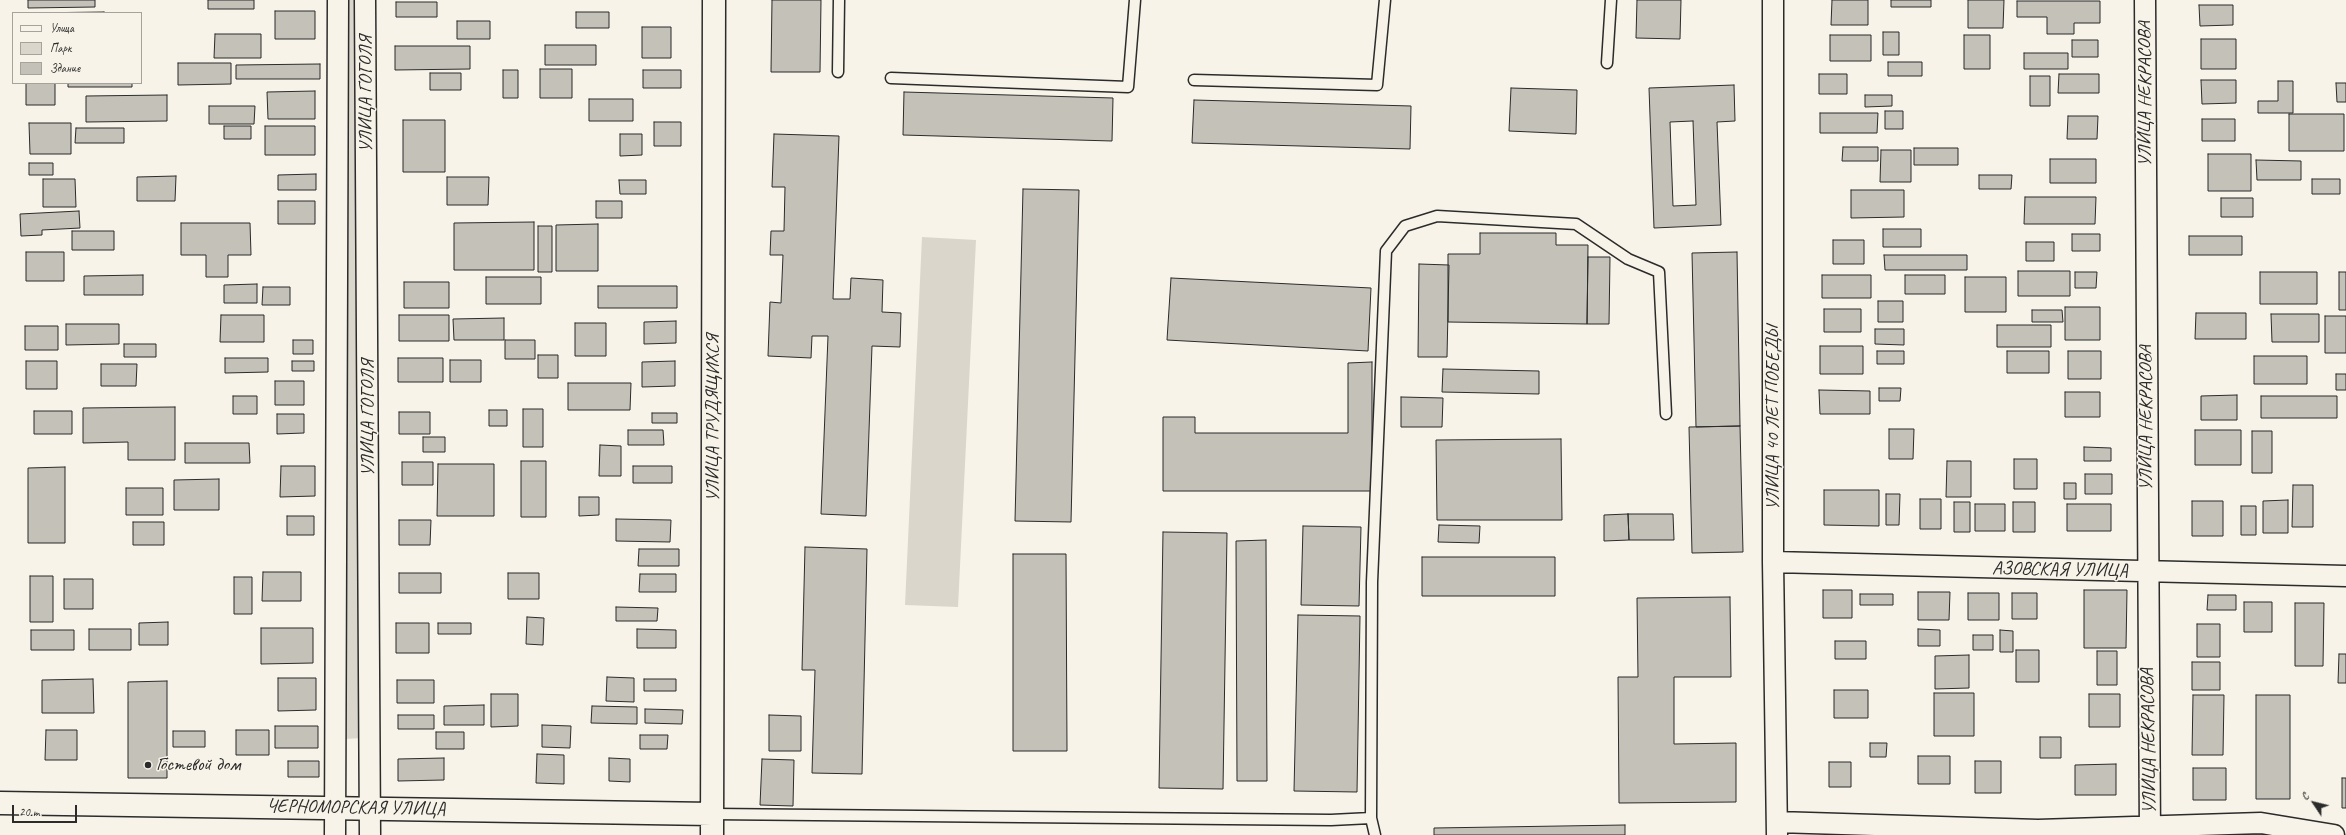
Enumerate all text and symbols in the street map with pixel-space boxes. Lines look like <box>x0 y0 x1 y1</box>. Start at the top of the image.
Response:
legend <box>12 12 142 84</box>
text: Улица <box>50 20 74 36</box>
street label: УЛИЦА НЕКРАСОВА <box>2134 21 2156 167</box>
street label: УЛИЦА ГОГОЛЯ <box>355 36 377 152</box>
text: Парк <box>50 40 71 56</box>
text: Здание <box>50 60 80 76</box>
street label: УЛИЦА 40 ЛЕТ ПОБЕДЫ <box>1762 326 1784 510</box>
street label: УЛИЦА ТРУДЯЩИХСЯ <box>702 334 724 502</box>
street label: УЛИЦА НЕКРАСОВА <box>2135 345 2157 491</box>
street label: УЛИЦА ГОГОЛЯ <box>357 360 379 476</box>
street label: АЗОВСКАЯ УЛИЦА <box>1992 557 2128 583</box>
street label: УЛИЦА НЕКРАСОВА <box>2136 668 2162 814</box>
place label: Гостевой дом <box>156 754 240 776</box>
marker: Гостевой дом <box>143 760 153 770</box>
north arrow <box>2294 783 2334 823</box>
text: С <box>2297 790 2311 802</box>
street label: ЧЕРНОМОРСКАЯ УЛИЦА <box>266 795 446 821</box>
scale bar <box>14 797 79 823</box>
text: 20 m <box>19 804 39 820</box>

